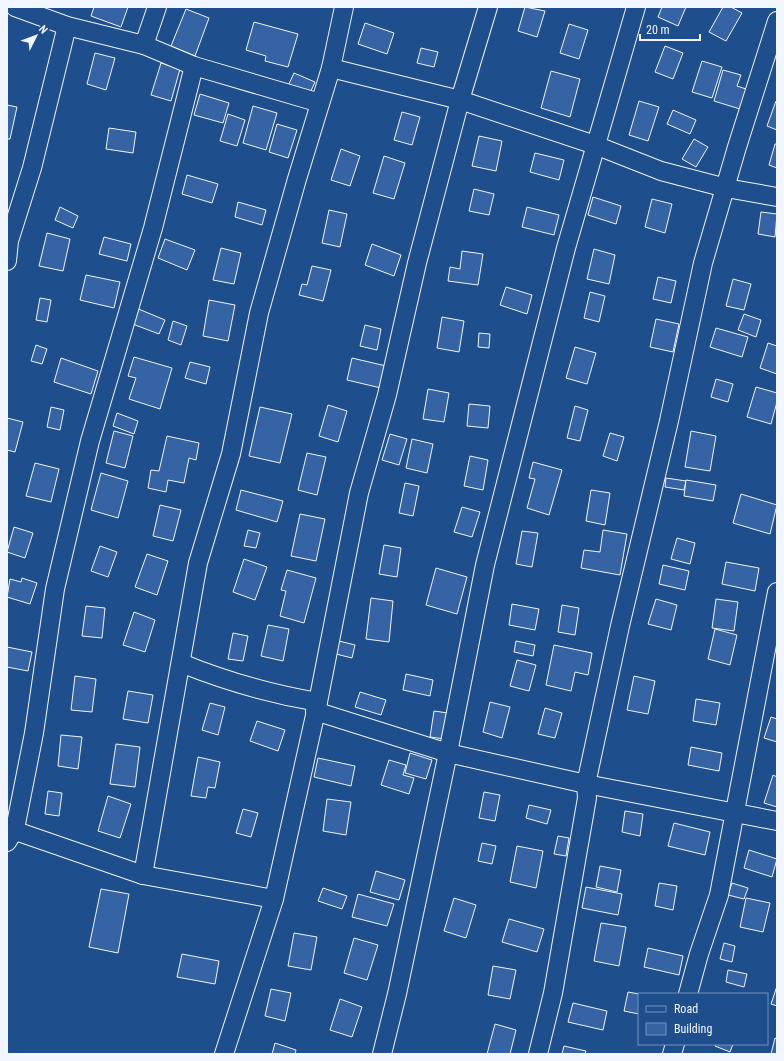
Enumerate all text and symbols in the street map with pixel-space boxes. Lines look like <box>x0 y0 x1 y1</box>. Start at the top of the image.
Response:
north arrow <box>16 16 56 56</box>
scale bar <box>640 16 700 42</box>
text: N <box>36 23 50 37</box>
text: 20 m <box>646 23 670 37</box>
legend <box>638 993 768 1045</box>
text: Road <box>674 1002 698 1016</box>
text: Building <box>674 1022 712 1036</box>

